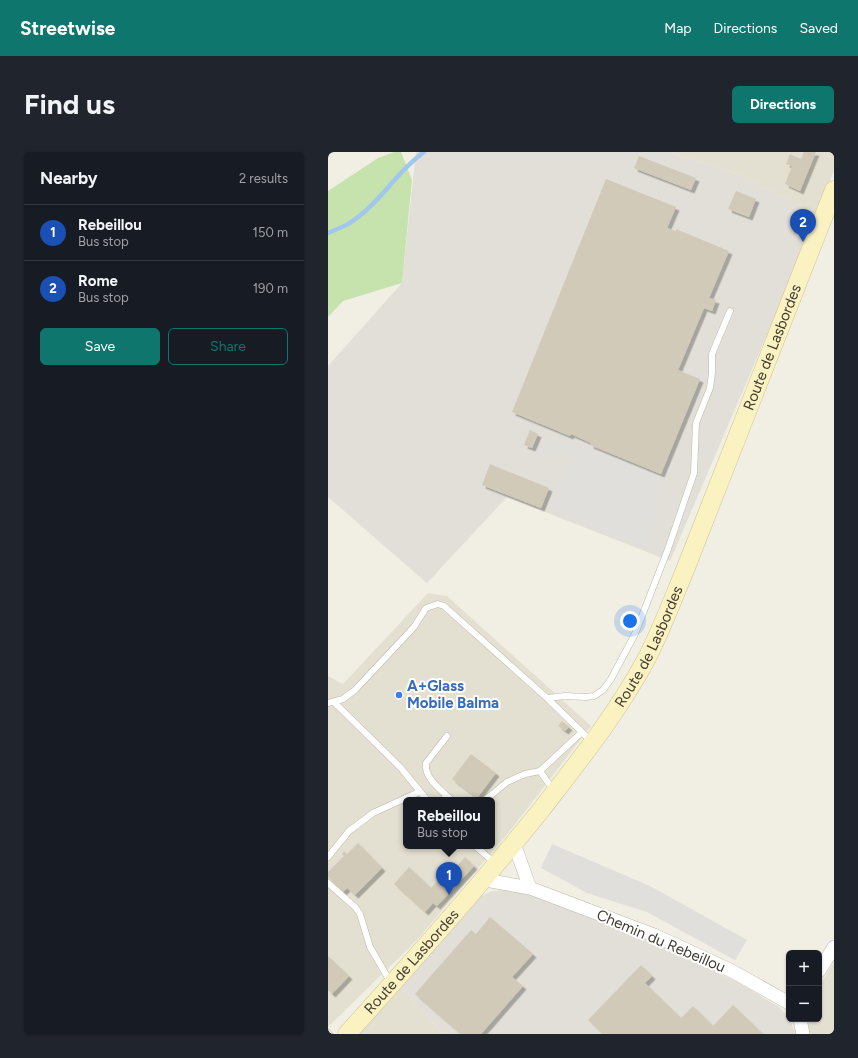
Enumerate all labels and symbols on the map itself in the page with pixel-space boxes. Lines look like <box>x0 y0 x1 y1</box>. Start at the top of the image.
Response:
pin: 2 <box>790 209 816 242</box>
street label: Route de Lasbordes <box>740 282 805 413</box>
street label: Route de Lasbordes <box>611 583 687 711</box>
your location <box>620 611 640 631</box>
place label: A+Glass Mobile Balma <box>407 677 499 712</box>
marker: A+Glass Mobile Balma <box>394 690 404 700</box>
pin: 1 <box>436 862 462 895</box>
street label: Route de Lasbordes <box>360 906 463 1018</box>
street label: Chemin du Rebeillou <box>594 906 728 976</box>

